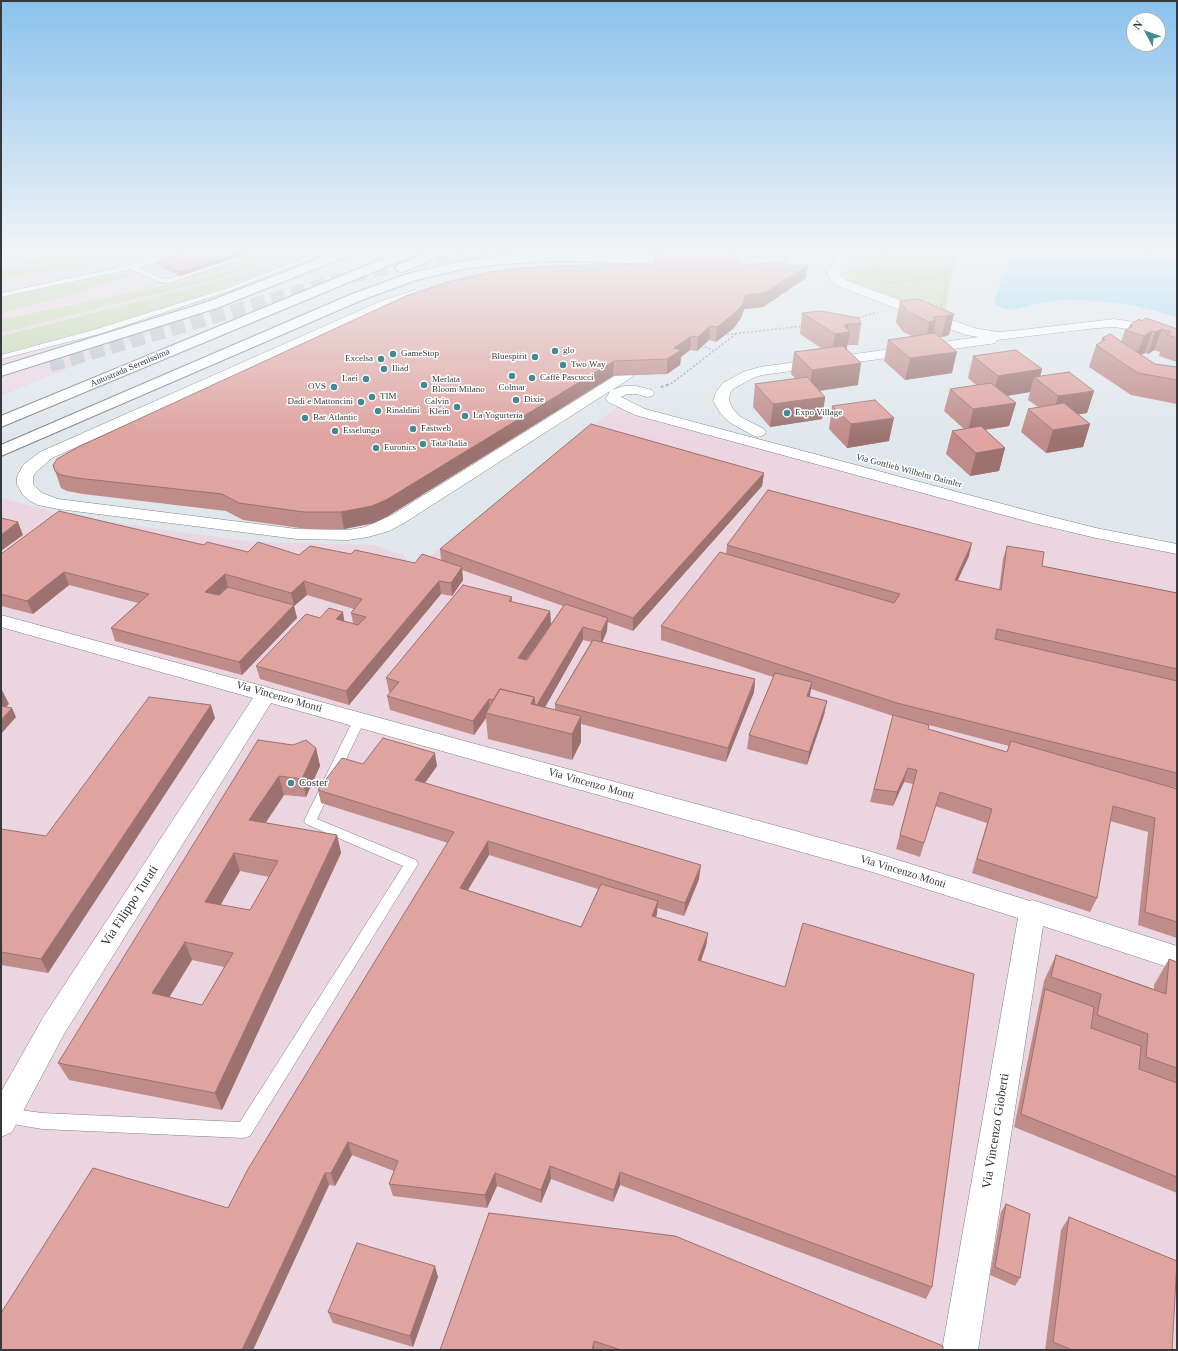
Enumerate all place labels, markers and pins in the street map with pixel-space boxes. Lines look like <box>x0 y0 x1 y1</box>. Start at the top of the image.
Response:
marker: glo <box>550 346 560 356</box>
place label: glo <box>563 346 575 356</box>
marker: GameStop <box>388 349 398 359</box>
place label: GameStop <box>401 349 439 359</box>
place label: Bluespirit <box>492 352 527 362</box>
marker: Bluespirit <box>530 352 540 362</box>
place label: Excelsa <box>345 354 373 364</box>
marker: Excelsa <box>376 354 386 364</box>
marker: Two Way <box>558 360 568 370</box>
place label: Two Way <box>571 360 605 370</box>
marker: Iliad <box>379 364 389 374</box>
place label: Iliad <box>392 364 408 374</box>
marker: Colmar <box>507 371 517 381</box>
marker: Caffè Pascucci <box>527 373 537 383</box>
place label: Caffè Pascucci <box>540 373 594 383</box>
place label: Laei <box>342 374 358 384</box>
marker: Laei <box>361 374 371 384</box>
place label: Merlata Bloom Milano <box>432 375 485 396</box>
marker: Merlata Bloom Milano <box>419 380 429 390</box>
place label: OVS <box>308 382 326 392</box>
marker: OVS <box>329 382 339 392</box>
place label: Colmar <box>499 383 525 393</box>
marker: TIM <box>367 392 377 402</box>
place label: TIM <box>380 392 396 402</box>
marker: Dixie <box>511 395 521 405</box>
place label: Dixie <box>524 395 544 405</box>
place label: Dadi e Mattoncini <box>288 397 353 407</box>
marker: Dadi e Mattoncini <box>356 397 366 407</box>
place label: Calvin Klein <box>425 397 449 418</box>
marker: Calvin Klein <box>452 402 462 412</box>
marker: Rinaldini <box>373 406 383 416</box>
place label: Rinaldini <box>386 406 419 416</box>
marker: Expo Village <box>782 408 792 418</box>
place label: Expo Village <box>795 408 842 418</box>
marker: La Yogurteria <box>460 411 470 421</box>
place label: La Yogurteria <box>473 411 523 421</box>
marker: Bar Atlantic <box>300 413 310 423</box>
place label: Bar Atlantic <box>313 413 357 423</box>
marker: Fastweb <box>408 424 418 434</box>
place label: Fastweb <box>421 424 451 434</box>
marker: Esselunga <box>330 426 340 436</box>
place label: Esselunga <box>343 426 379 436</box>
marker: Tata Italia <box>418 439 428 449</box>
place label: Tata Italia <box>431 439 467 449</box>
marker: Euronics <box>371 443 381 453</box>
place label: Euronics <box>384 443 416 453</box>
place label: Coster <box>299 776 328 790</box>
marker: Coster <box>286 778 296 788</box>

